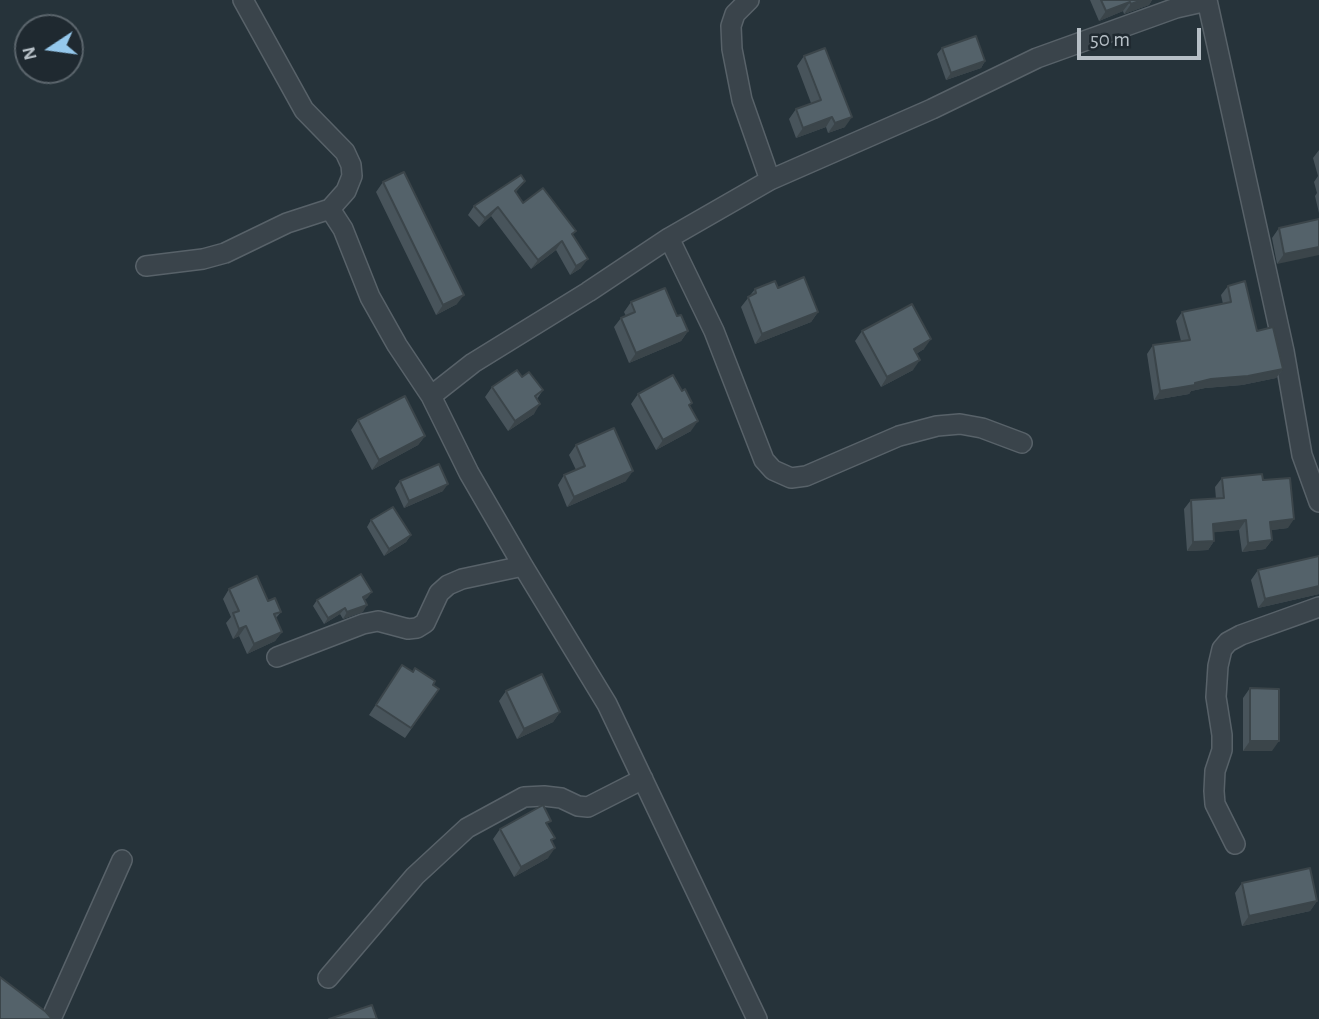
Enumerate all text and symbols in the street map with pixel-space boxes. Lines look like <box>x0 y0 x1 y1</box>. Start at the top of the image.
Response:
north arrow <box>14 14 84 84</box>
scale bar <box>1081 14 1205 58</box>
text: 50 m <box>1090 29 1130 50</box>
text: N <box>19 45 41 62</box>

